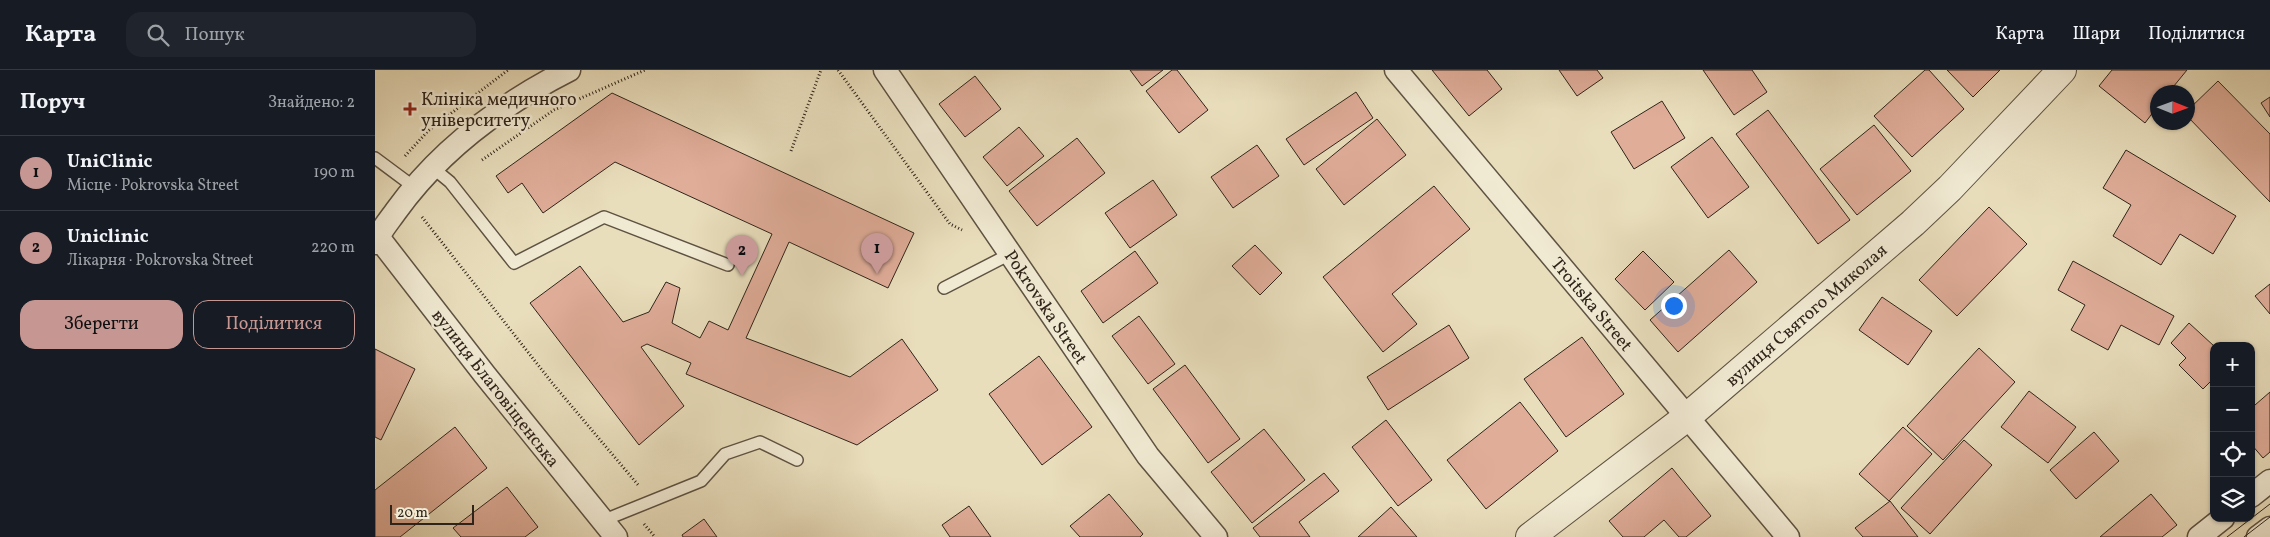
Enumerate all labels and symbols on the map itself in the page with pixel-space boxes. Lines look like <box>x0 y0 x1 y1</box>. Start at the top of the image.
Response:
north arrow <box>2150 85 2195 130</box>
place label: Клініка медичного університету <box>421 88 576 134</box>
marker: Клініка медичного університету <box>403 102 417 116</box>
pin: 1 <box>861 233 893 274</box>
pin: 2 <box>726 235 758 276</box>
street label: вулиця Святого Миколая <box>1721 239 1893 393</box>
street label: Pokrovska Street <box>997 246 1092 370</box>
street label: Troitska Street <box>1544 253 1638 357</box>
your location <box>1661 293 1687 319</box>
street label: вулиця Благовіщенська <box>425 305 565 473</box>
scale bar <box>390 502 474 525</box>

